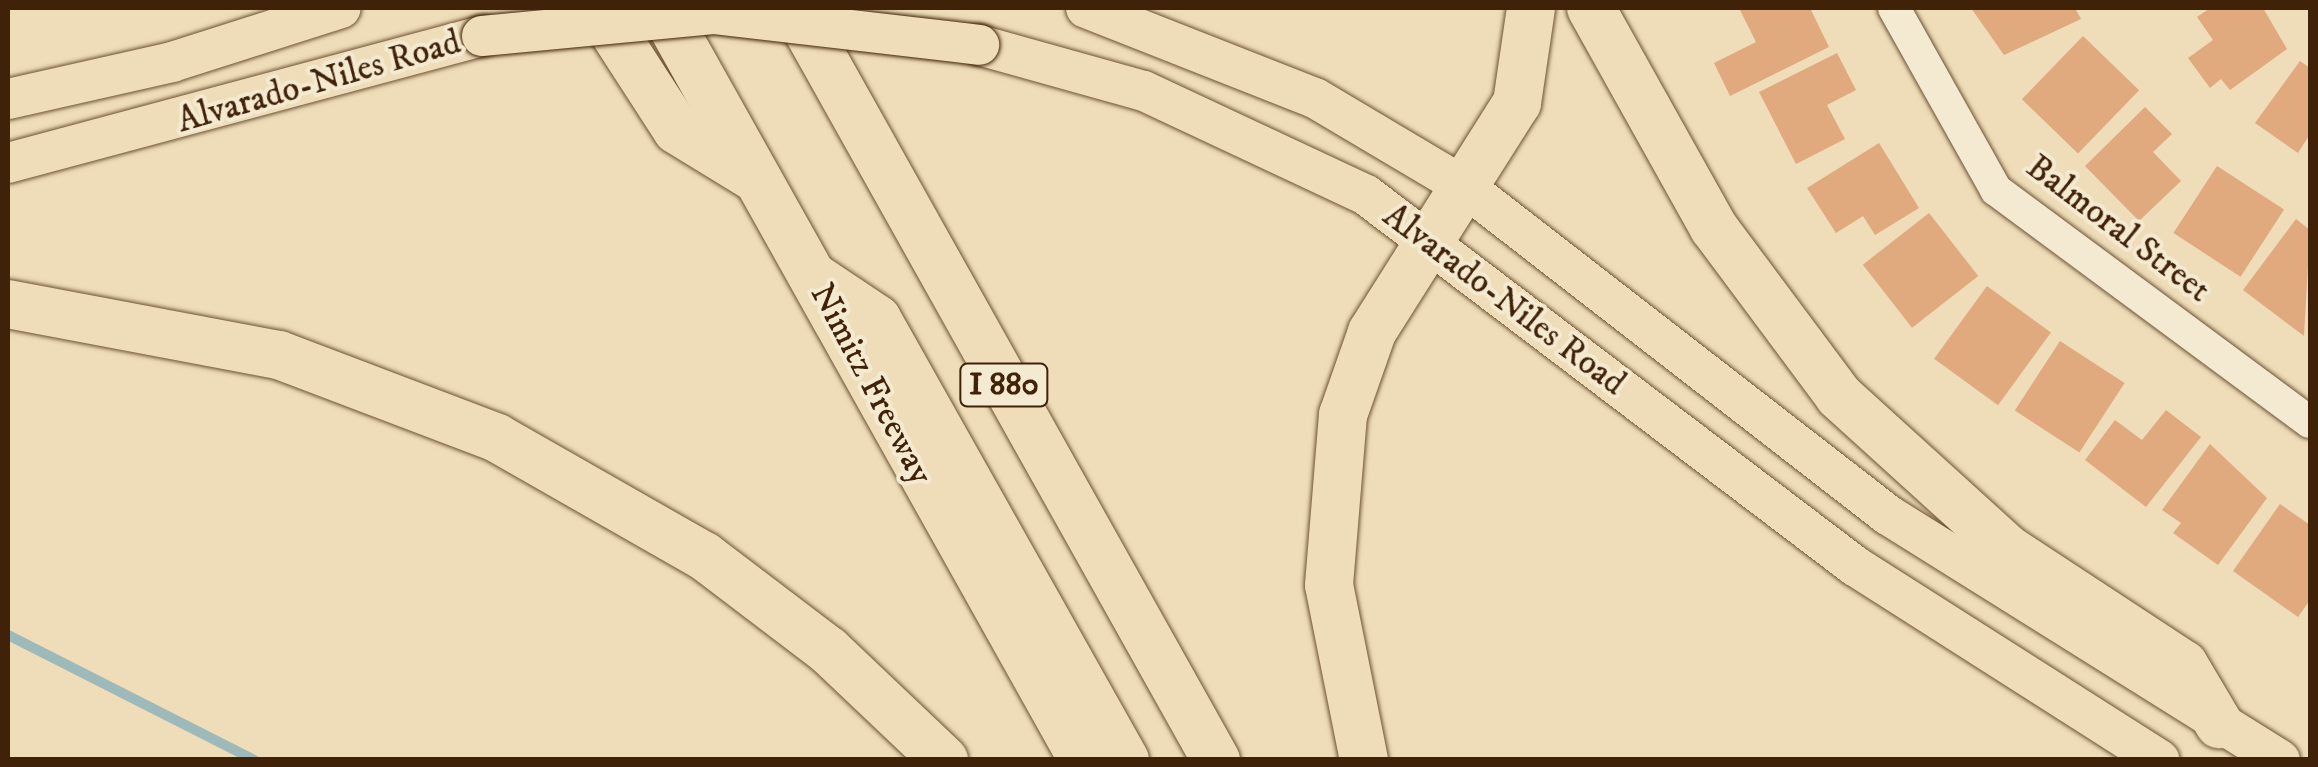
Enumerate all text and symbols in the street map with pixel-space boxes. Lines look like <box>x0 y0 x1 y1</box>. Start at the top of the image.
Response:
street label: Alvarado-Niles Road <box>172 21 466 143</box>
street label: Balmoral Street <box>2018 146 2218 312</box>
street label: Alvarado-Niles Road <box>1374 195 1634 405</box>
street label: Nimitz Freeway <box>801 276 941 492</box>
road number: I 880 <box>959 358 1049 412</box>

